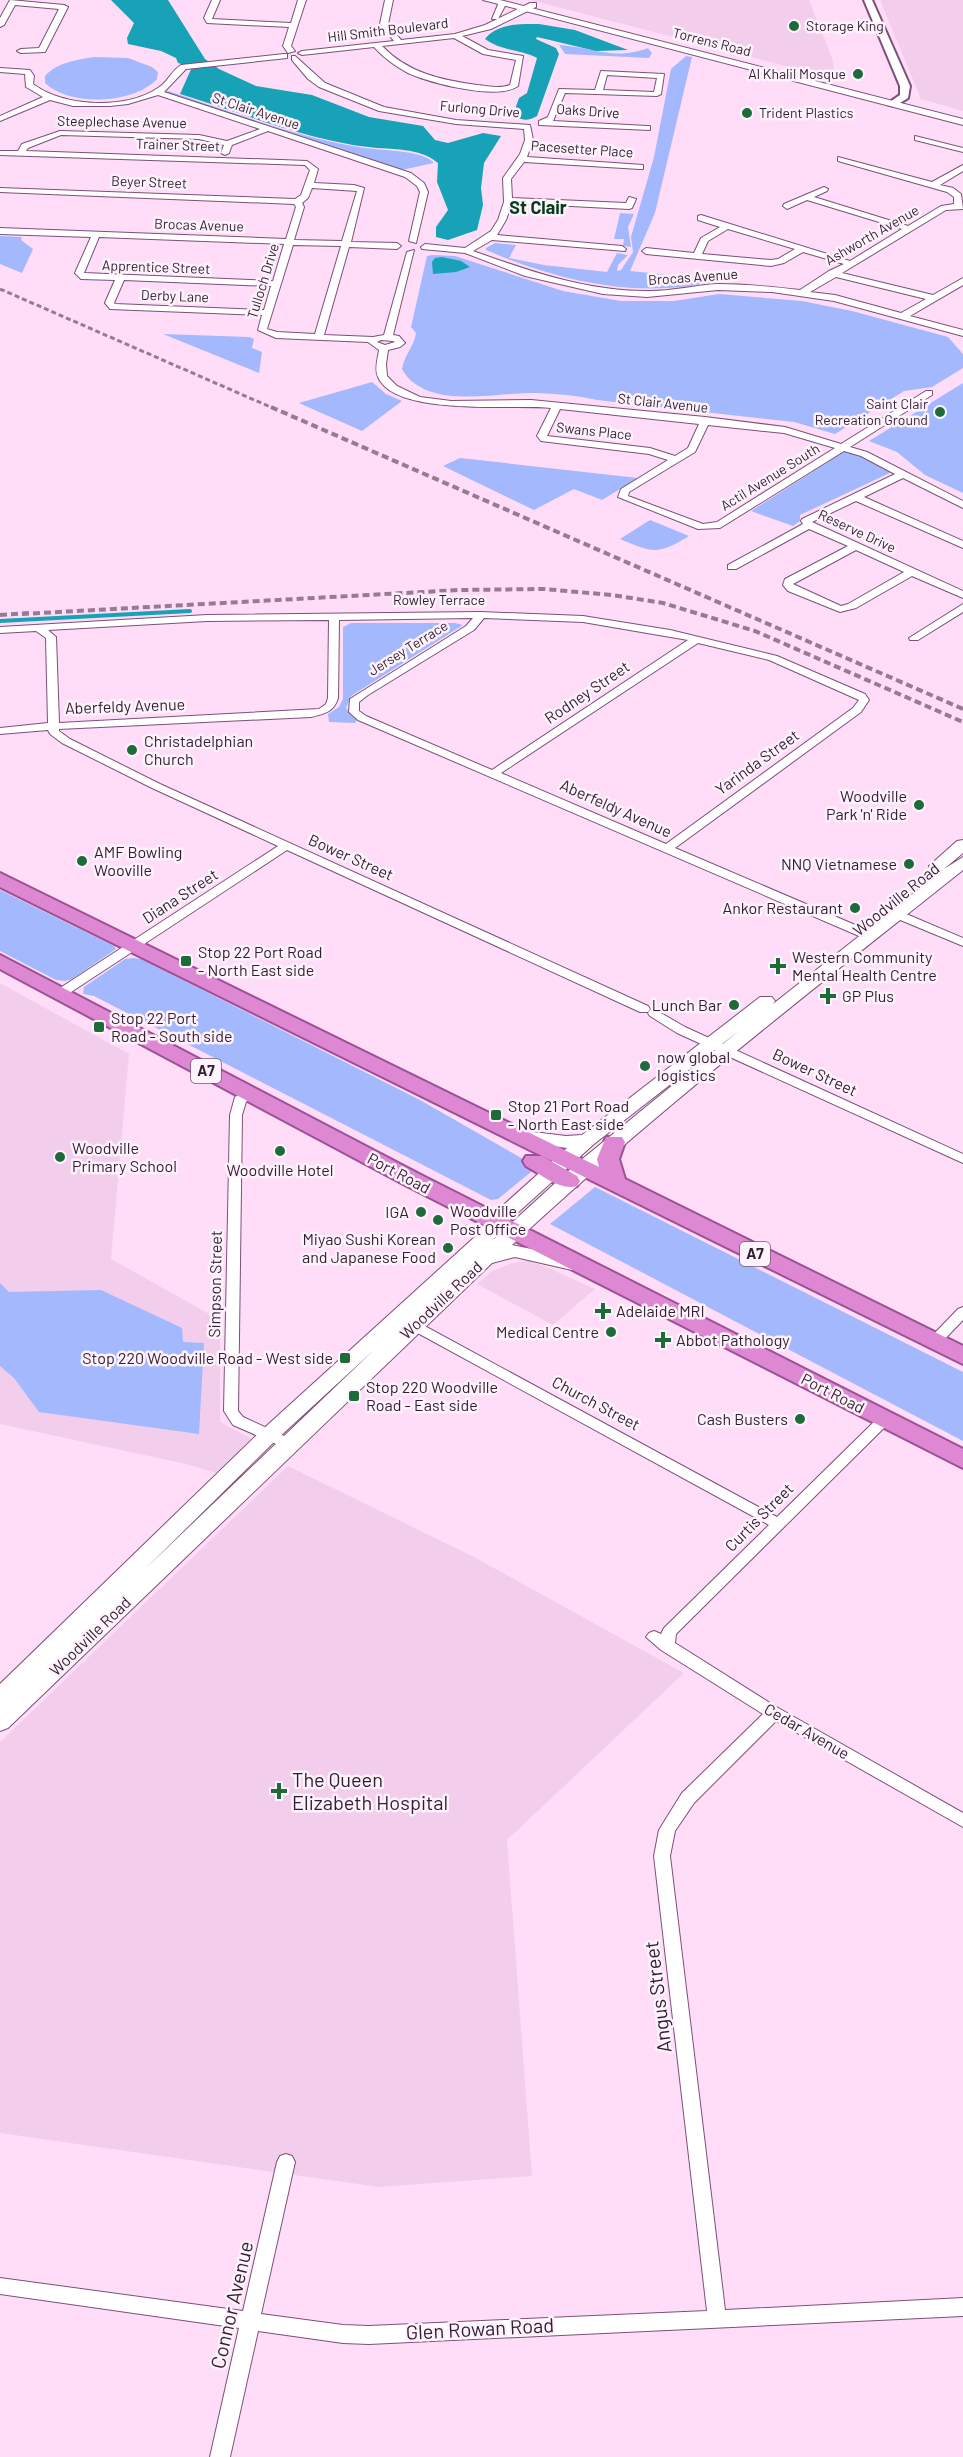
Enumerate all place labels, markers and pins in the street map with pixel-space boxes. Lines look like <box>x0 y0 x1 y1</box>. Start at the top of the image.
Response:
place label: Storage King <box>806 17 884 34</box>
marker: Storage King <box>787 19 801 33</box>
place label: Al Khalil Mosque <box>748 65 846 82</box>
marker: Al Khalil Mosque <box>851 67 865 81</box>
place label: Trident Plastics <box>759 104 854 121</box>
marker: Trident Plastics <box>740 106 754 120</box>
place label: Saint Clair Recreation Ground <box>815 395 928 428</box>
marker: Saint Clair Recreation Ground <box>933 405 947 419</box>
place label: Christadelphian Church <box>144 731 253 768</box>
marker: Christadelphian Church <box>125 743 139 757</box>
place label: Woodville Park 'n' Ride <box>826 786 907 823</box>
marker: Woodville Park 'n' Ride <box>912 798 926 812</box>
place label: AMF Bowling Wooville <box>94 842 182 879</box>
marker: AMF Bowling Wooville <box>75 854 89 868</box>
place label: NNQ Vietnamese <box>781 854 897 873</box>
marker: NNQ Vietnamese <box>902 857 916 871</box>
place label: Ankor Restaurant <box>722 898 843 917</box>
marker: Ankor Restaurant <box>848 901 862 915</box>
place label: Stop 22 Port Road - North East side <box>198 942 322 979</box>
place label: Western Community Mental Health Centre <box>792 947 937 984</box>
marker: Stop 22 Port Road - North East side <box>179 954 193 968</box>
marker: Western Community Mental Health Centre <box>769 957 787 975</box>
place label: GP Plus <box>842 986 894 1005</box>
marker: GP Plus <box>819 987 837 1005</box>
place label: Lunch Bar <box>652 995 722 1014</box>
marker: Lunch Bar <box>727 998 741 1012</box>
place label: Stop 22 Port Road - South side <box>111 1008 232 1045</box>
marker: Stop 22 Port Road - South side <box>92 1020 106 1034</box>
place label: now global logistics <box>657 1047 730 1084</box>
marker: now global logistics <box>638 1059 652 1073</box>
place label: Stop 21 Port Road - North East side <box>508 1096 629 1133</box>
marker: Stop 21 Port Road - North East side <box>489 1108 503 1122</box>
place label: Woodville Primary School <box>72 1138 177 1175</box>
marker: Woodville Hotel <box>273 1144 287 1158</box>
marker: Woodville Primary School <box>53 1150 67 1164</box>
place label: Woodville Hotel <box>226 1160 334 1179</box>
place label: Woodville Post Office <box>450 1201 526 1238</box>
place label: IGA <box>385 1202 409 1221</box>
marker: IGA <box>414 1205 428 1219</box>
marker: Woodville Post Office <box>431 1213 445 1227</box>
place label: Miyao Sushi Korean and Japanese Food <box>302 1229 436 1266</box>
marker: Miyao Sushi Korean and Japanese Food <box>441 1241 455 1255</box>
place label: Adelaide MRI <box>616 1301 705 1320</box>
marker: Adelaide MRI <box>594 1302 612 1320</box>
place label: Medical Centre <box>496 1322 599 1341</box>
marker: Medical Centre <box>604 1325 618 1339</box>
place label: Abbot Pathology <box>676 1330 790 1349</box>
marker: Abbot Pathology <box>654 1331 672 1349</box>
place label: Stop 220 Woodville Road - West side <box>82 1348 333 1367</box>
marker: Stop 220 Woodville Road - West side <box>338 1351 352 1365</box>
place label: Stop 220 Woodville Road - East side <box>366 1377 498 1414</box>
marker: Stop 220 Woodville Road - East side <box>347 1389 361 1403</box>
place label: Cash Busters <box>697 1409 788 1428</box>
marker: Cash Busters <box>793 1412 807 1426</box>
place label: The Queen Elizabeth Hospital <box>292 1767 448 1814</box>
marker: The Queen Elizabeth Hospital <box>270 1782 288 1800</box>

